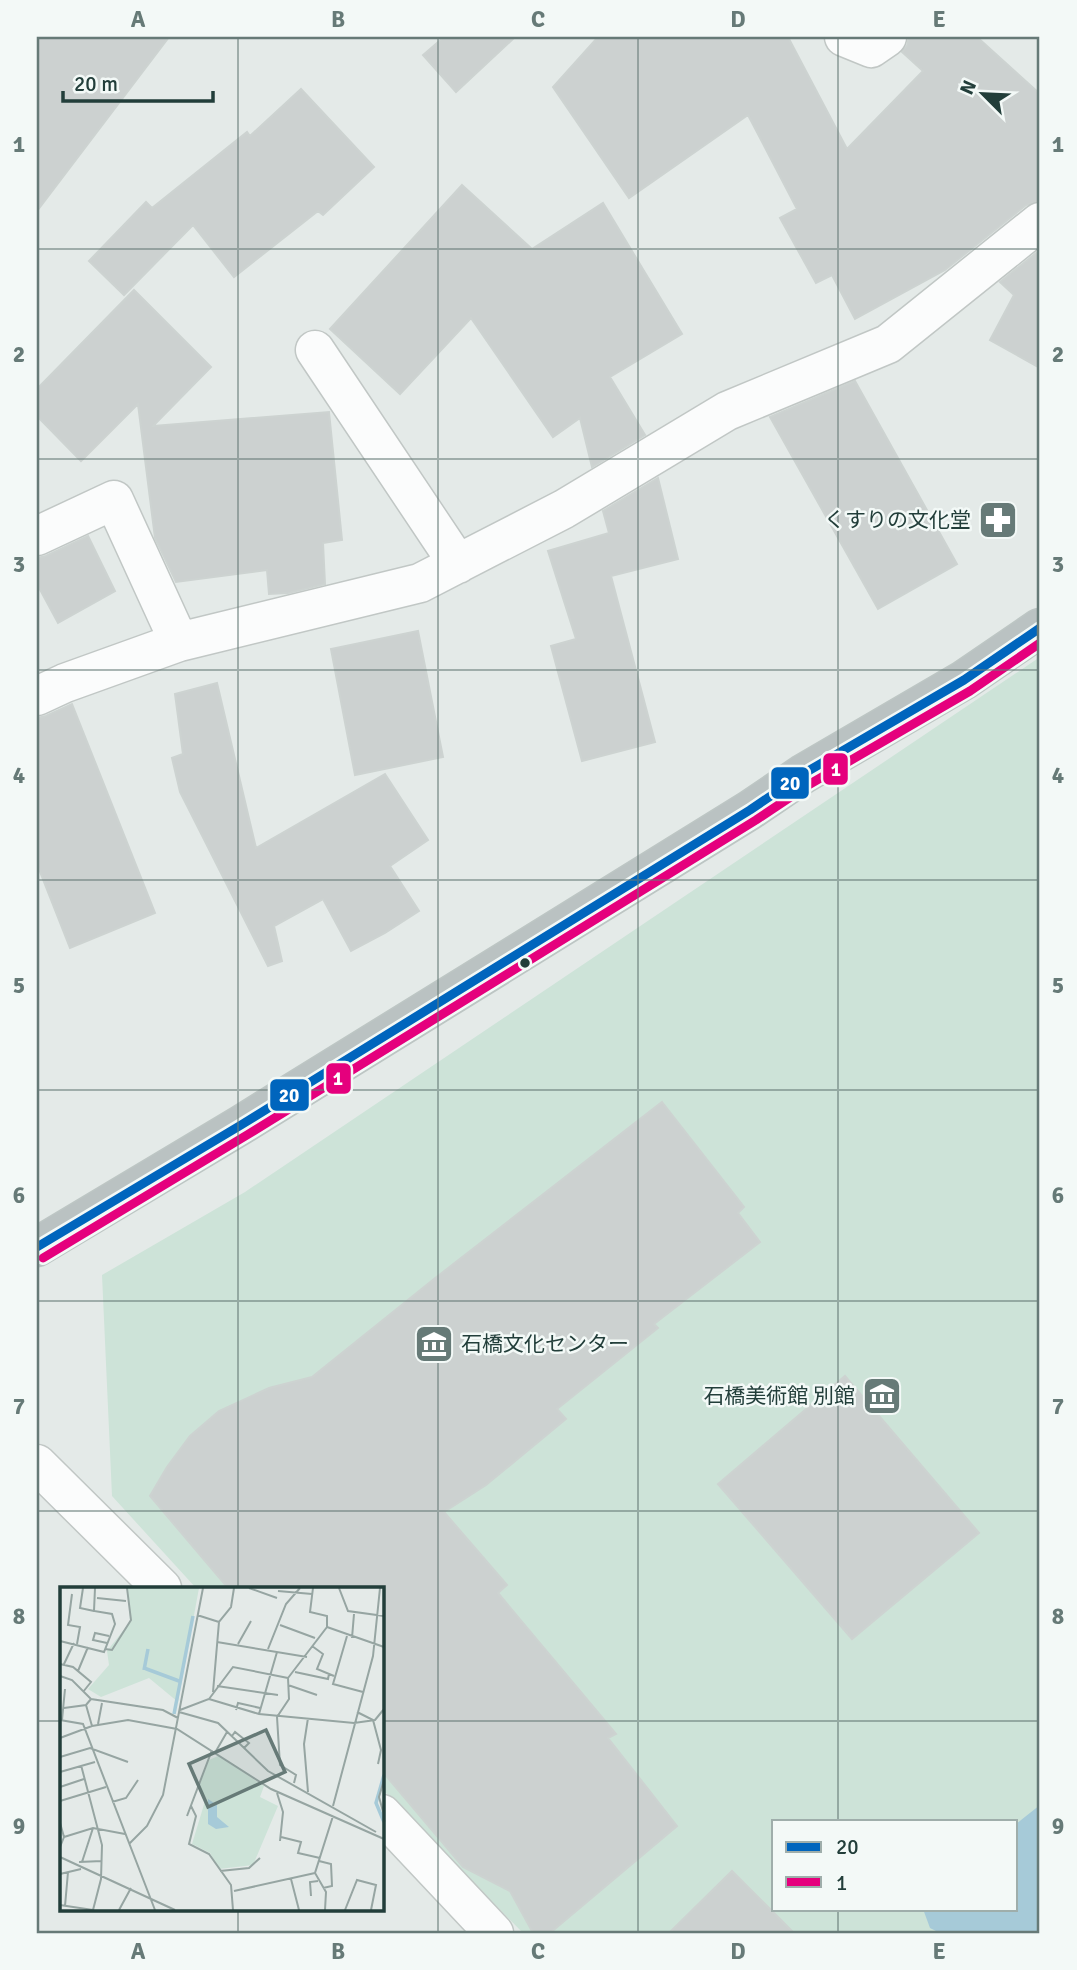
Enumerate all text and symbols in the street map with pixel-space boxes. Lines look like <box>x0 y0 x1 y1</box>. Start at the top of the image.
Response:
text: A <box>131 5 146 34</box>
text: B <box>331 5 345 34</box>
text: C <box>531 5 545 34</box>
text: D <box>730 5 746 34</box>
text: E <box>932 5 946 34</box>
scale bar <box>63 60 214 104</box>
north arrow <box>948 60 1018 130</box>
text: 20 m <box>74 71 118 97</box>
text: N <box>955 77 982 98</box>
text: 1 <box>13 130 25 159</box>
text: 1 <box>1052 130 1064 159</box>
text: 2 <box>13 340 25 369</box>
text: 2 <box>1052 340 1064 369</box>
pharmacy icon: くすりの文化堂 <box>977 499 1019 541</box>
place label: くすりの文化堂 <box>824 507 971 533</box>
text: 3 <box>13 550 25 579</box>
text: 3 <box>1052 550 1064 579</box>
line badge: 1 <box>822 752 849 786</box>
text: 1 <box>831 758 841 782</box>
text: 4 <box>13 761 25 790</box>
text: 4 <box>1052 761 1064 790</box>
line badge: 20 <box>770 766 810 800</box>
text: 20 <box>780 772 800 796</box>
unlabelled marker <box>518 956 532 970</box>
text: 5 <box>13 971 25 1000</box>
text: 5 <box>1052 971 1064 1000</box>
line badge: 1 <box>325 1062 352 1095</box>
text: 1 <box>333 1067 343 1091</box>
line badge: 20 <box>269 1078 310 1112</box>
text: 20 <box>279 1084 299 1108</box>
text: 6 <box>13 1181 25 1210</box>
text: 6 <box>1052 1181 1064 1210</box>
museum icon: 石橋文化センター <box>413 1323 455 1365</box>
place label: 石橋文化センター <box>461 1331 629 1357</box>
museum icon: 石橋美術館 別館 <box>861 1375 903 1417</box>
place label: 石橋美術館 別館 <box>703 1383 855 1409</box>
text: 7 <box>13 1392 25 1421</box>
text: 7 <box>1052 1392 1064 1421</box>
inset map <box>60 1587 383 1910</box>
text: 8 <box>13 1602 25 1631</box>
text: 8 <box>1052 1602 1064 1631</box>
text: 9 <box>13 1812 25 1841</box>
text: 9 <box>1052 1812 1064 1841</box>
legend <box>772 1820 1018 1910</box>
text: 20 <box>836 1834 859 1860</box>
text: 1 <box>836 1870 847 1896</box>
text: A <box>131 1937 146 1966</box>
text: B <box>331 1937 345 1966</box>
text: C <box>531 1937 545 1966</box>
text: D <box>730 1937 746 1966</box>
text: E <box>932 1937 946 1966</box>

